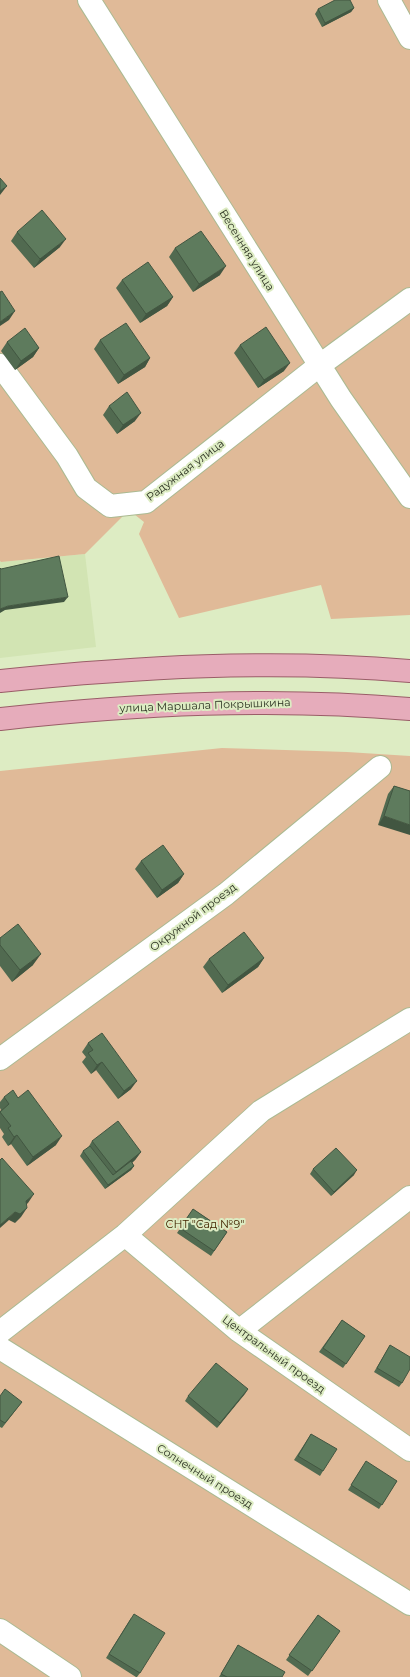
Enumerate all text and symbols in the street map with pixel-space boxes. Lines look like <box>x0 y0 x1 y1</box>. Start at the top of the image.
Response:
street label: Весенняя улица <box>216 207 278 293</box>
street label: Радужная улица <box>143 436 227 504</box>
street label: улица Маршала Покрышкина <box>118 695 291 715</box>
street label: Окружной проезд <box>147 880 239 954</box>
park label: СНТ "Сад №9" <box>166 1217 244 1231</box>
street label: Центральный проезд <box>220 1312 328 1396</box>
street label: Солнечный проезд <box>154 1441 256 1511</box>

